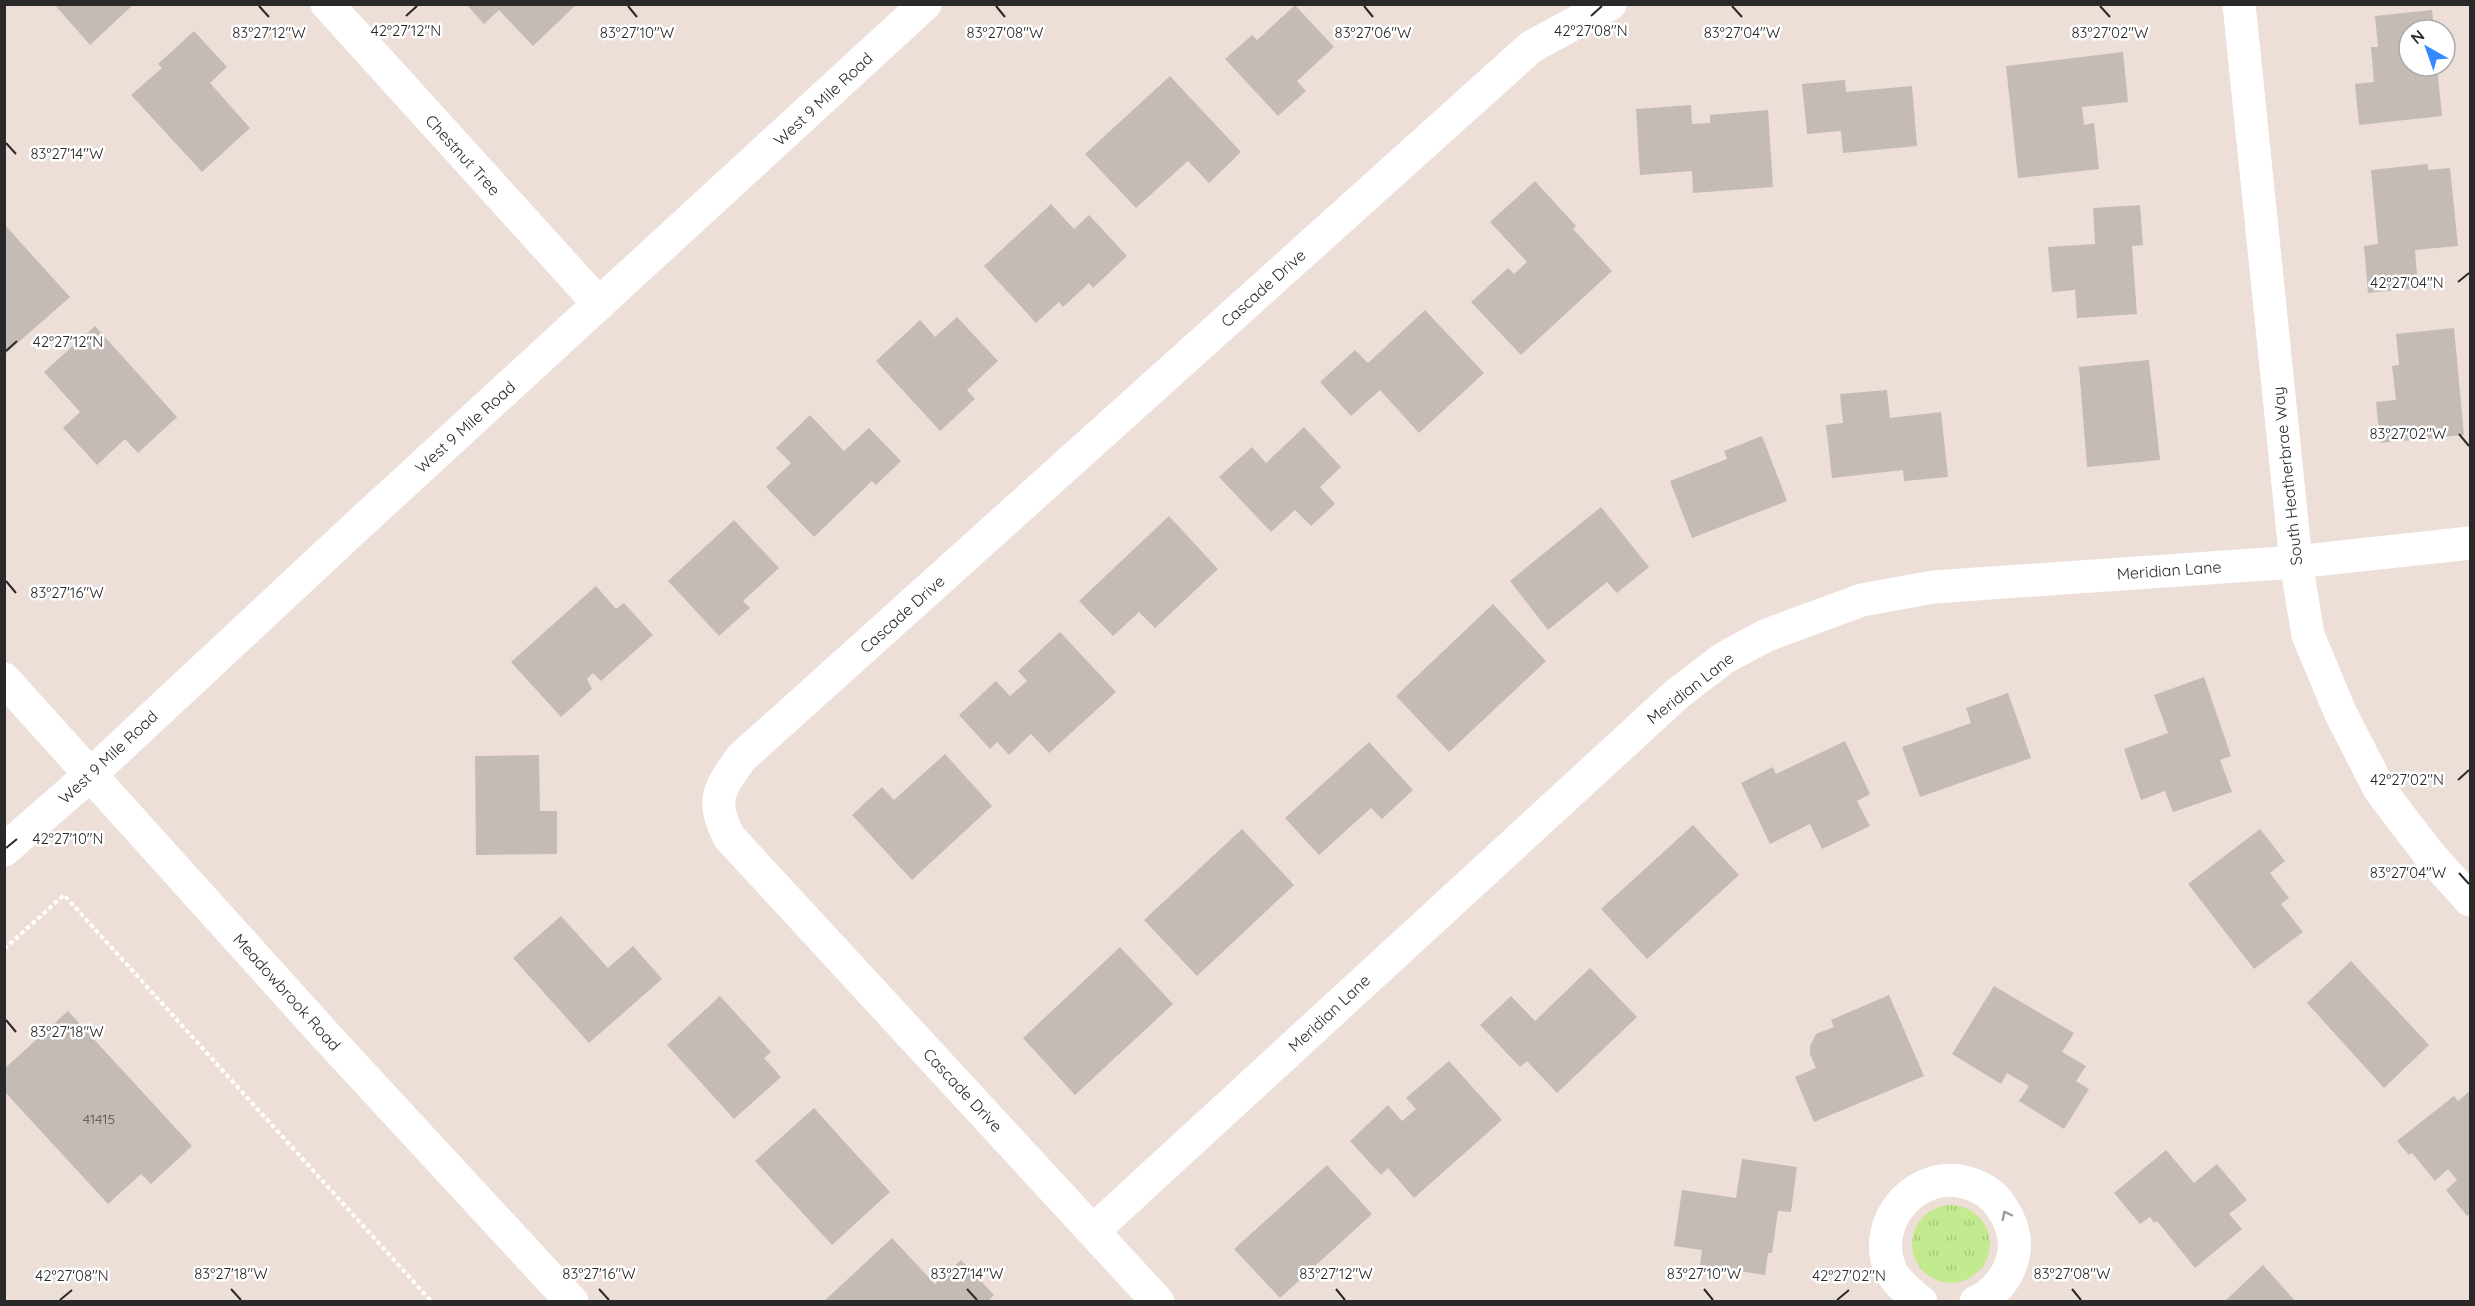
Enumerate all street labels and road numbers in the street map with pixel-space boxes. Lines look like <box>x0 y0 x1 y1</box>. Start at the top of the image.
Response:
street label: West 9 Mile Road <box>769 48 877 150</box>
street label: Chestnut Tree <box>421 110 505 200</box>
street label: Cascade Drive <box>1216 245 1310 331</box>
street label: West 9 Mile Road <box>411 377 519 477</box>
street label: South Heatherbrae Way <box>2268 386 2306 566</box>
street label: Meridian Lane <box>2116 556 2222 584</box>
street label: Cascade Drive <box>855 571 949 657</box>
street label: Meridian Lane <box>1643 648 1737 728</box>
street label: West 9 Mile Road <box>54 706 162 808</box>
street label: Meadowbrook Road <box>229 929 345 1055</box>
street label: Meridian Lane <box>1284 970 1374 1056</box>
street label: Cascade Drive <box>919 1044 1007 1136</box>

